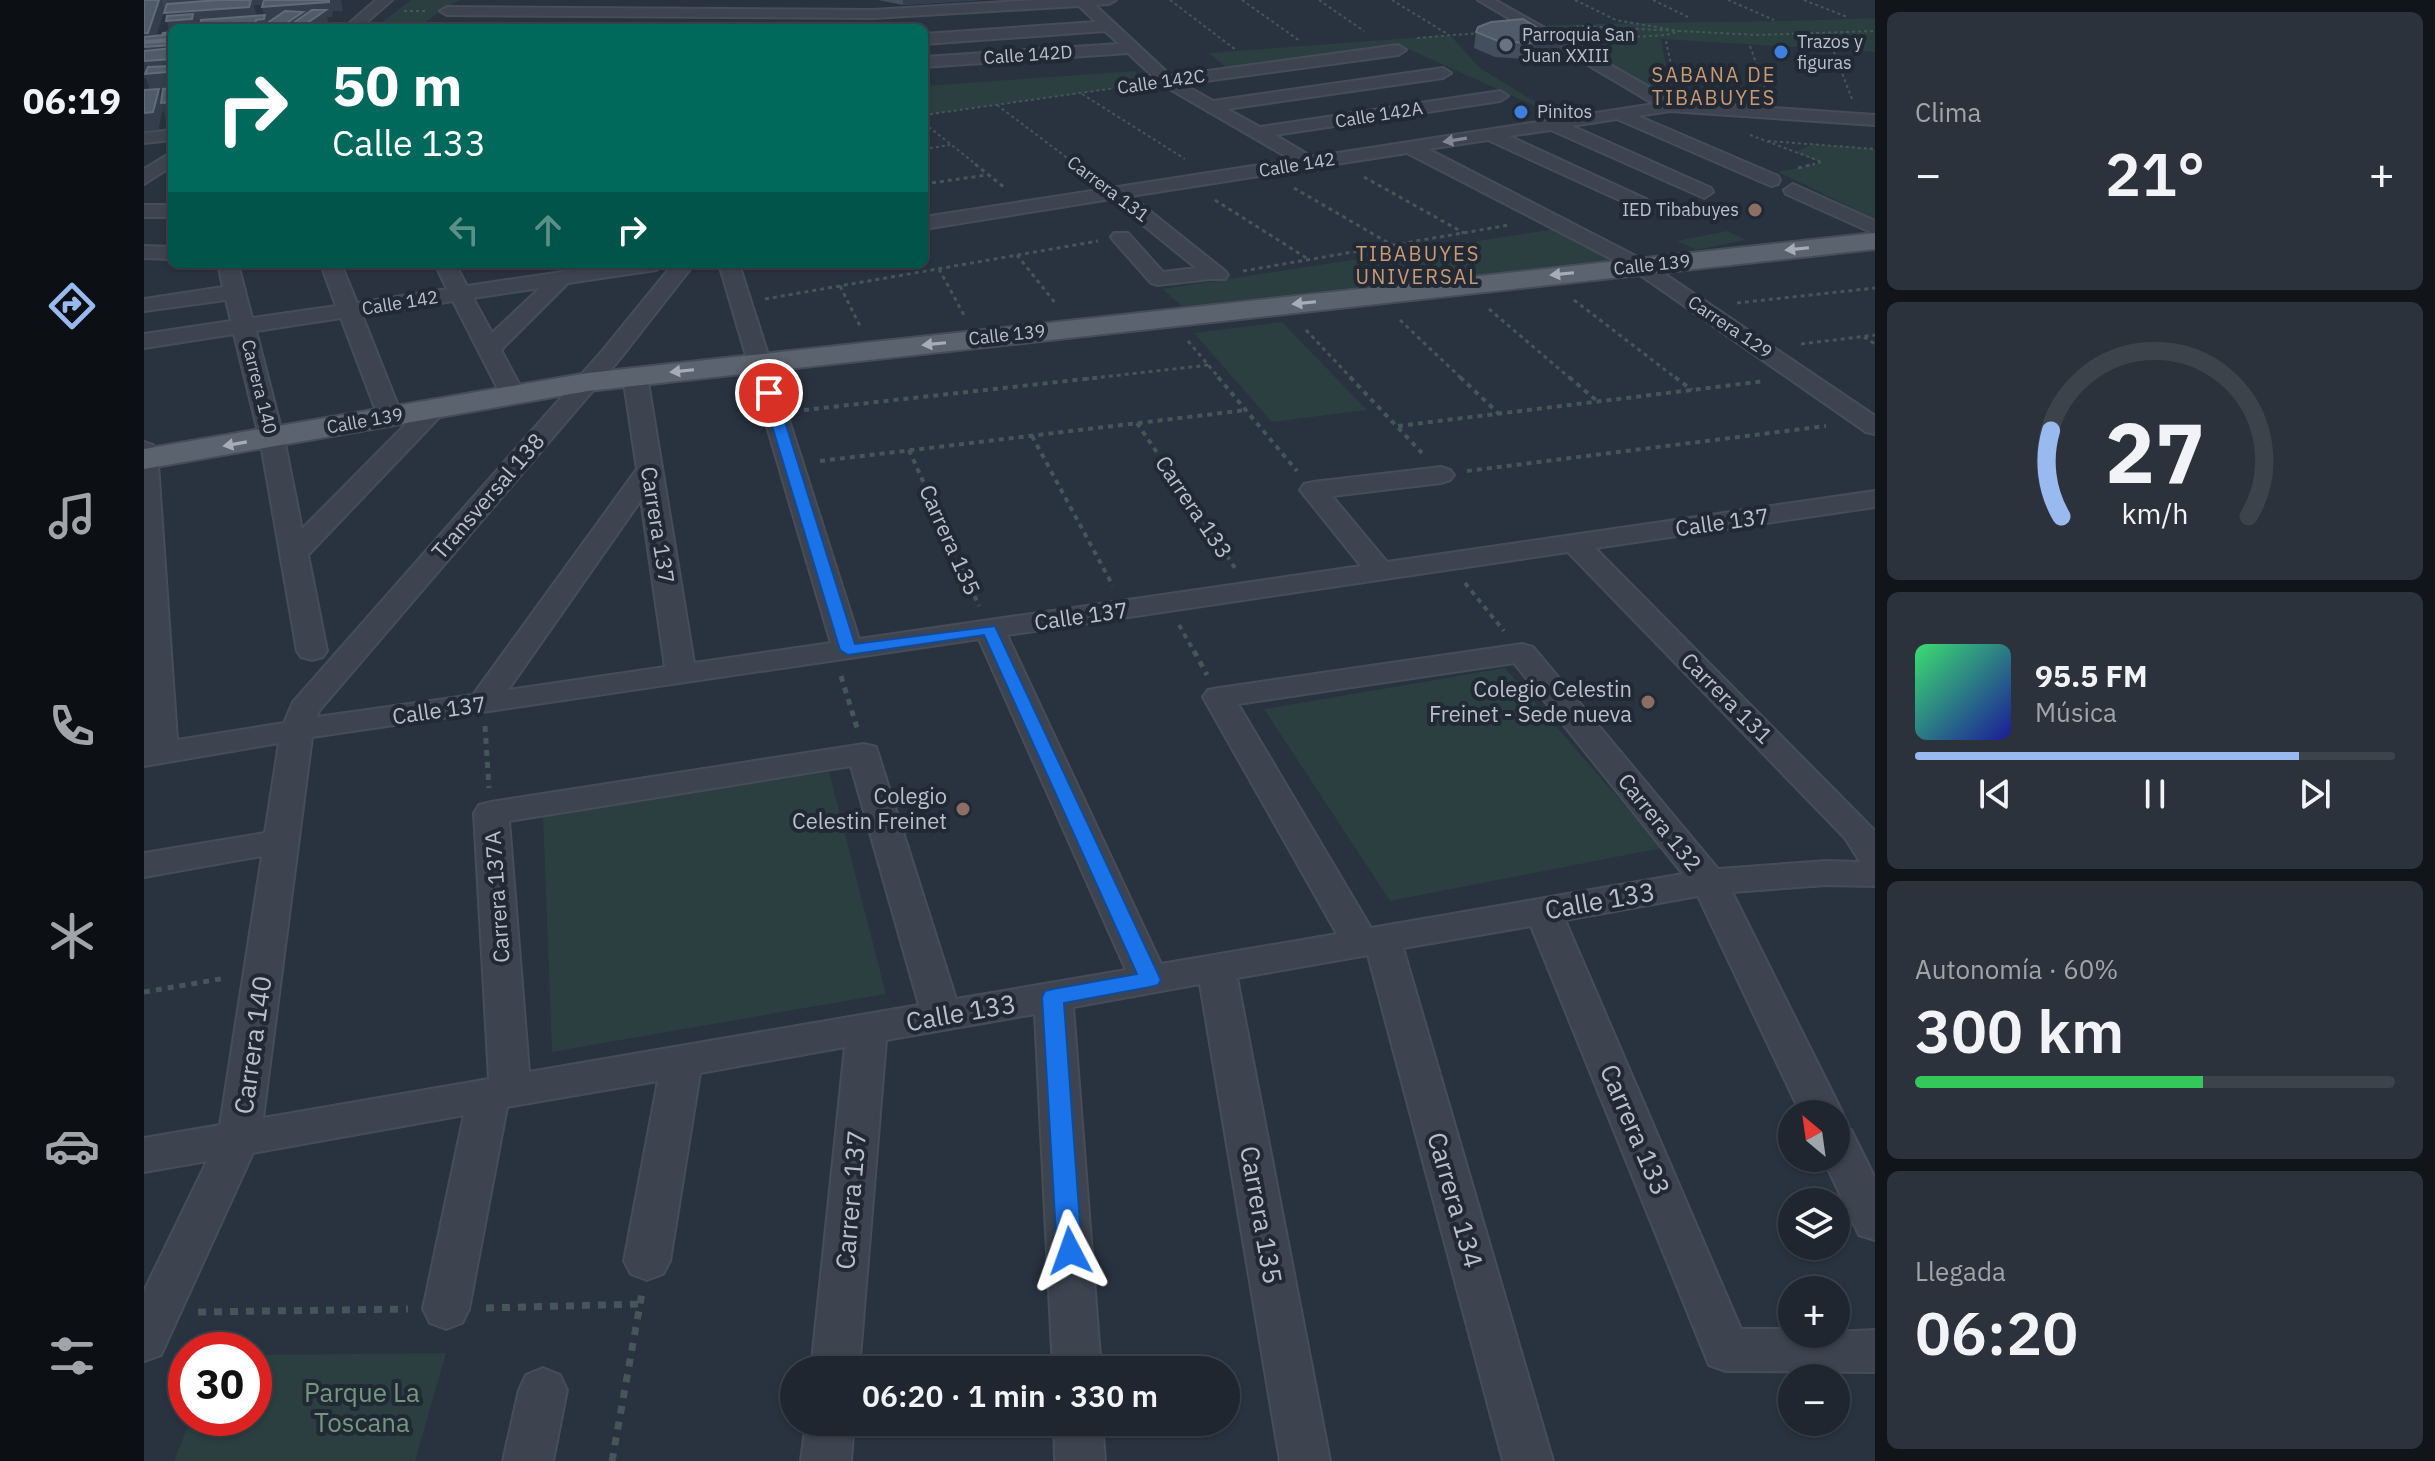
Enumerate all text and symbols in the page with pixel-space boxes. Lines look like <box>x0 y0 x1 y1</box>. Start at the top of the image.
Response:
place label: Parroquia San Juan XXIII <box>1522 23 1635 67</box>
place label: Trazos y figuras <box>1797 30 1863 74</box>
marker: Parroquia San Juan XXIII <box>1497 36 1515 54</box>
street label: Calle 142D <box>983 40 1073 69</box>
marker: Trazos y figuras <box>1772 43 1790 61</box>
text: 50 m <box>332 49 462 121</box>
icon: right <box>200 56 304 160</box>
district label: SABANA DE TIBABUYES <box>1652 61 1776 111</box>
street label: Calle 142C <box>1116 64 1206 99</box>
text: 06:19 <box>23 77 121 124</box>
text: Clima <box>1915 95 1981 129</box>
street label: Calle 142A <box>1333 96 1425 133</box>
place label: Pinitos <box>1537 100 1592 123</box>
marker: Pinitos <box>1512 103 1530 121</box>
text: Calle 133 <box>332 119 486 166</box>
one-way arrow <box>1442 134 1467 147</box>
text: 21° <box>2105 134 2205 213</box>
text: − <box>1915 145 1941 202</box>
text: + <box>2369 145 2395 202</box>
street label: Calle 142 <box>1257 147 1337 182</box>
street label: Carrera 131 <box>1063 150 1154 227</box>
place label: IED Tibabuyes <box>1622 198 1739 221</box>
marker: IED Tibabuyes <box>1746 201 1764 219</box>
icon: left <box>442 208 486 252</box>
icon: ahead <box>526 208 570 252</box>
icon: right <box>610 208 654 252</box>
district label: TIBABUYES UNIVERSAL <box>1356 240 1480 290</box>
one-way arrow <box>1785 242 1810 255</box>
street label: Calle 139 <box>1612 249 1691 280</box>
one-way arrow <box>1549 268 1574 281</box>
icon: directions <box>44 278 100 334</box>
street label: Calle 142 <box>360 285 440 320</box>
street label: Carrera 129 <box>1684 290 1777 363</box>
one-way arrow <box>1291 296 1316 309</box>
street label: Calle 139 <box>967 319 1046 350</box>
street label: Carrera 140 <box>237 337 282 437</box>
one-way arrow <box>921 337 946 350</box>
pin <box>735 359 803 427</box>
one-way arrow <box>669 365 694 378</box>
icon: arrive <box>747 371 791 415</box>
text: 27 <box>2105 397 2205 505</box>
street label: Calle 139 <box>325 402 405 439</box>
street label: Transversal 138 <box>425 426 550 565</box>
one-way arrow <box>223 438 248 450</box>
street label: Carrera 133 <box>1149 450 1239 564</box>
street label: Carrera 137 <box>635 464 682 585</box>
street label: Carrera 135 <box>913 480 988 600</box>
icon: music <box>44 488 100 544</box>
text: km/h <box>2121 495 2189 532</box>
street label: Calle 137 <box>1673 501 1771 542</box>
street label: Calle 137 <box>1032 595 1130 636</box>
street label: Carrera 131 <box>1675 646 1779 750</box>
text: 95.5 FM <box>2035 656 2148 695</box>
place label: Colegio Celestin Freinet - Sede nueva <box>1429 674 1632 728</box>
street label: Calle 137 <box>390 689 488 730</box>
marker: Colegio Celestin Freinet - Sede nueva <box>1639 693 1657 711</box>
text: Música <box>2035 695 2117 729</box>
icon: phone <box>44 698 100 754</box>
street label: Carrera 132 <box>1612 767 1709 877</box>
icon: previous <box>1973 772 2017 816</box>
icon: pause <box>2133 772 2177 816</box>
icon: next <box>2293 772 2337 816</box>
place label: Colegio Celestin Freinet <box>792 781 947 835</box>
marker: Colegio Celestin Freinet <box>954 800 972 818</box>
street label: Carrera 137A <box>477 830 516 964</box>
street label: Calle 133 <box>1542 874 1658 926</box>
icon: climate <box>44 908 100 964</box>
text: Autonomía · 60% <box>1915 952 2118 986</box>
street label: Carrera 140 <box>225 973 279 1116</box>
street label: Calle 133 <box>903 986 1019 1038</box>
text: 300 km <box>1915 991 2124 1070</box>
street label: Carrera 133 <box>1593 1059 1679 1200</box>
north arrow <box>1778 1100 1850 1172</box>
map controls <box>1778 1100 1850 1436</box>
icon: car <box>44 1118 100 1174</box>
street label: Carrera 134 <box>1420 1128 1492 1271</box>
street label: Carrera 137 <box>827 1129 873 1271</box>
street label: Carrera 135 <box>1233 1143 1291 1286</box>
button: layers <box>1778 1188 1850 1260</box>
position arrow <box>1028 1209 1112 1293</box>
text: Llegada <box>1915 1254 2006 1288</box>
button: + <box>1778 1276 1850 1348</box>
text: 06:20 <box>1915 1293 2078 1372</box>
icon: filters <box>44 1328 100 1384</box>
speed limit sign: 30 <box>168 1332 272 1436</box>
button: − <box>1778 1364 1850 1436</box>
park label: Parque La Toscana <box>304 1375 420 1439</box>
text: 06:20 · 1 min · 330 m <box>862 1376 1158 1415</box>

